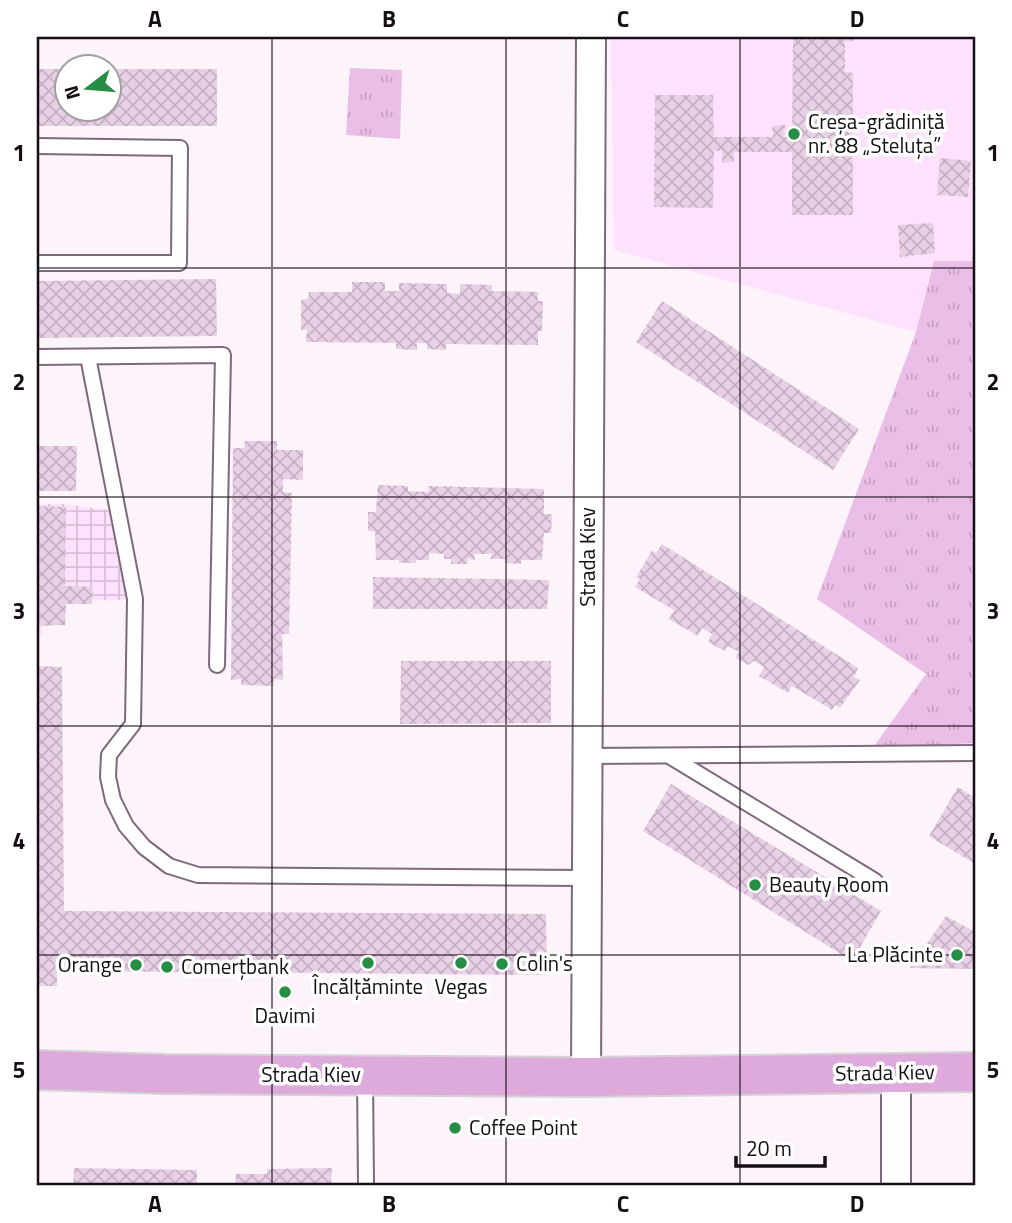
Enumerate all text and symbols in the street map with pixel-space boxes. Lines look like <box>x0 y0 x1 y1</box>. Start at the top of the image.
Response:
text: A <box>148 1 162 36</box>
text: B <box>382 1 396 36</box>
text: C <box>617 1 629 36</box>
text: D <box>850 1 864 36</box>
north arrow <box>52 52 122 122</box>
text: N <box>55 82 87 103</box>
place label: Creșa-grădiniță nr. 88 „Steluța” <box>808 105 945 161</box>
marker: Creșa-grădiniță nr. 88 „Steluța” <box>786 126 802 142</box>
text: 1 <box>13 135 25 170</box>
text: 1 <box>987 135 999 170</box>
text: 2 <box>13 364 25 399</box>
text: 2 <box>987 364 999 399</box>
street label: Strada Kiev <box>571 507 603 607</box>
text: 3 <box>13 593 25 628</box>
text: 3 <box>987 593 999 628</box>
text: 4 <box>13 823 25 858</box>
text: 4 <box>987 823 999 858</box>
place label: Beauty Room <box>769 868 889 900</box>
marker: Beauty Room <box>747 877 763 893</box>
place label: La Plăcinte <box>847 938 943 970</box>
place label: Colin's <box>516 947 573 979</box>
marker: La Plăcinte <box>949 947 965 963</box>
place label: Orange <box>58 948 122 980</box>
place label: Comerțbank <box>181 950 289 982</box>
marker: Încălțăminte <box>360 955 376 971</box>
marker: Vegas <box>453 955 469 971</box>
marker: Colin's <box>494 956 510 972</box>
marker: Orange <box>128 957 144 973</box>
marker: Comerțbank <box>159 959 175 975</box>
place label: Încălțăminte <box>312 970 423 1002</box>
place label: Vegas <box>434 970 488 1002</box>
marker: Davimi <box>277 984 293 1000</box>
place label: Davimi <box>255 999 315 1031</box>
text: 5 <box>13 1052 25 1087</box>
text: 5 <box>987 1052 999 1087</box>
street label: Strada Kiev <box>835 1055 935 1089</box>
street label: Strada Kiev <box>261 1058 361 1090</box>
place label: Coffee Point <box>469 1111 578 1143</box>
marker: Coffee Point <box>447 1120 463 1136</box>
scale bar <box>736 1125 825 1169</box>
text: 20 m <box>746 1132 792 1164</box>
text: A <box>148 1186 162 1221</box>
text: B <box>382 1186 396 1221</box>
text: C <box>617 1186 629 1221</box>
text: D <box>850 1186 864 1221</box>

